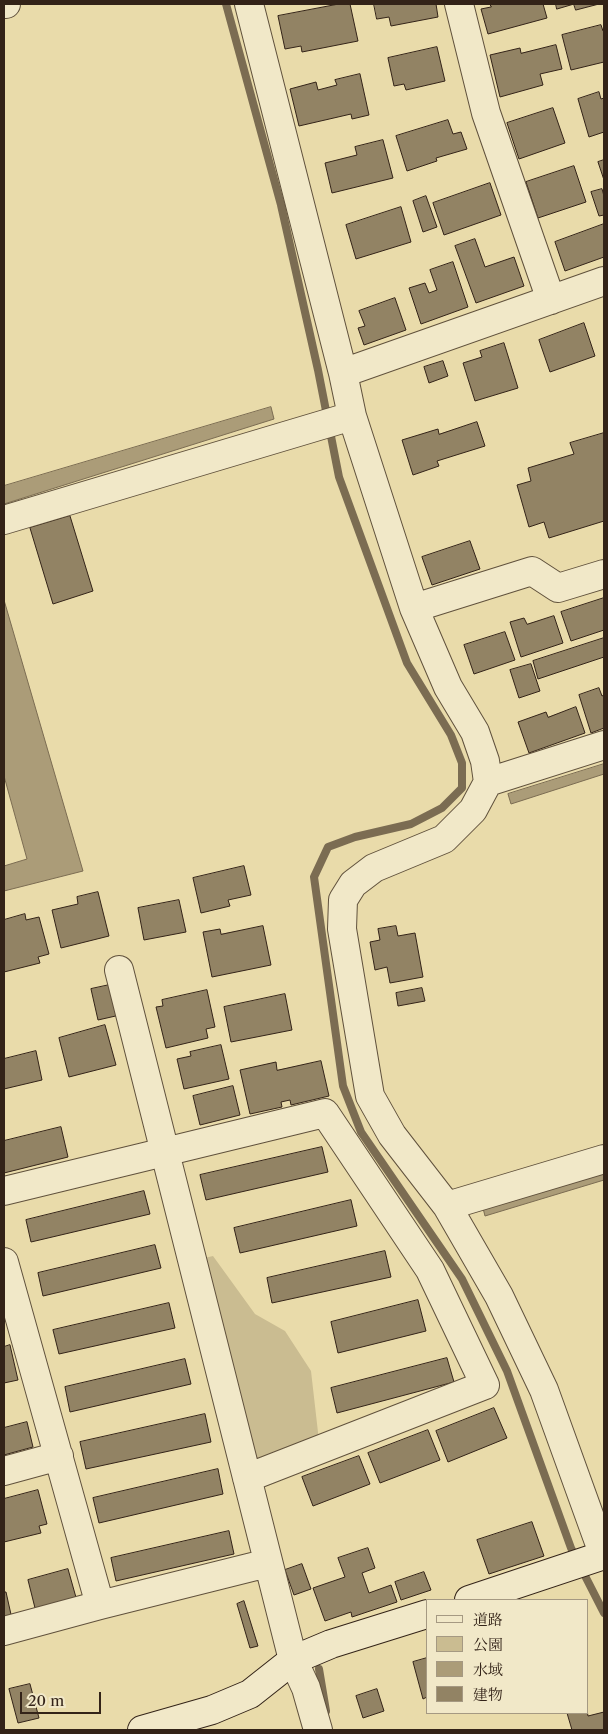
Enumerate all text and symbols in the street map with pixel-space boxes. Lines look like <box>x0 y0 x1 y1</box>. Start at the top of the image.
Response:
legend <box>426 1599 588 1714</box>
text: 道路 <box>473 1610 503 1629</box>
text: 公園 <box>473 1635 503 1654</box>
text: 水域 <box>473 1660 503 1679</box>
scale bar <box>22 1682 104 1714</box>
text: 建物 <box>473 1685 503 1704</box>
text: 20 m <box>28 1691 64 1710</box>

